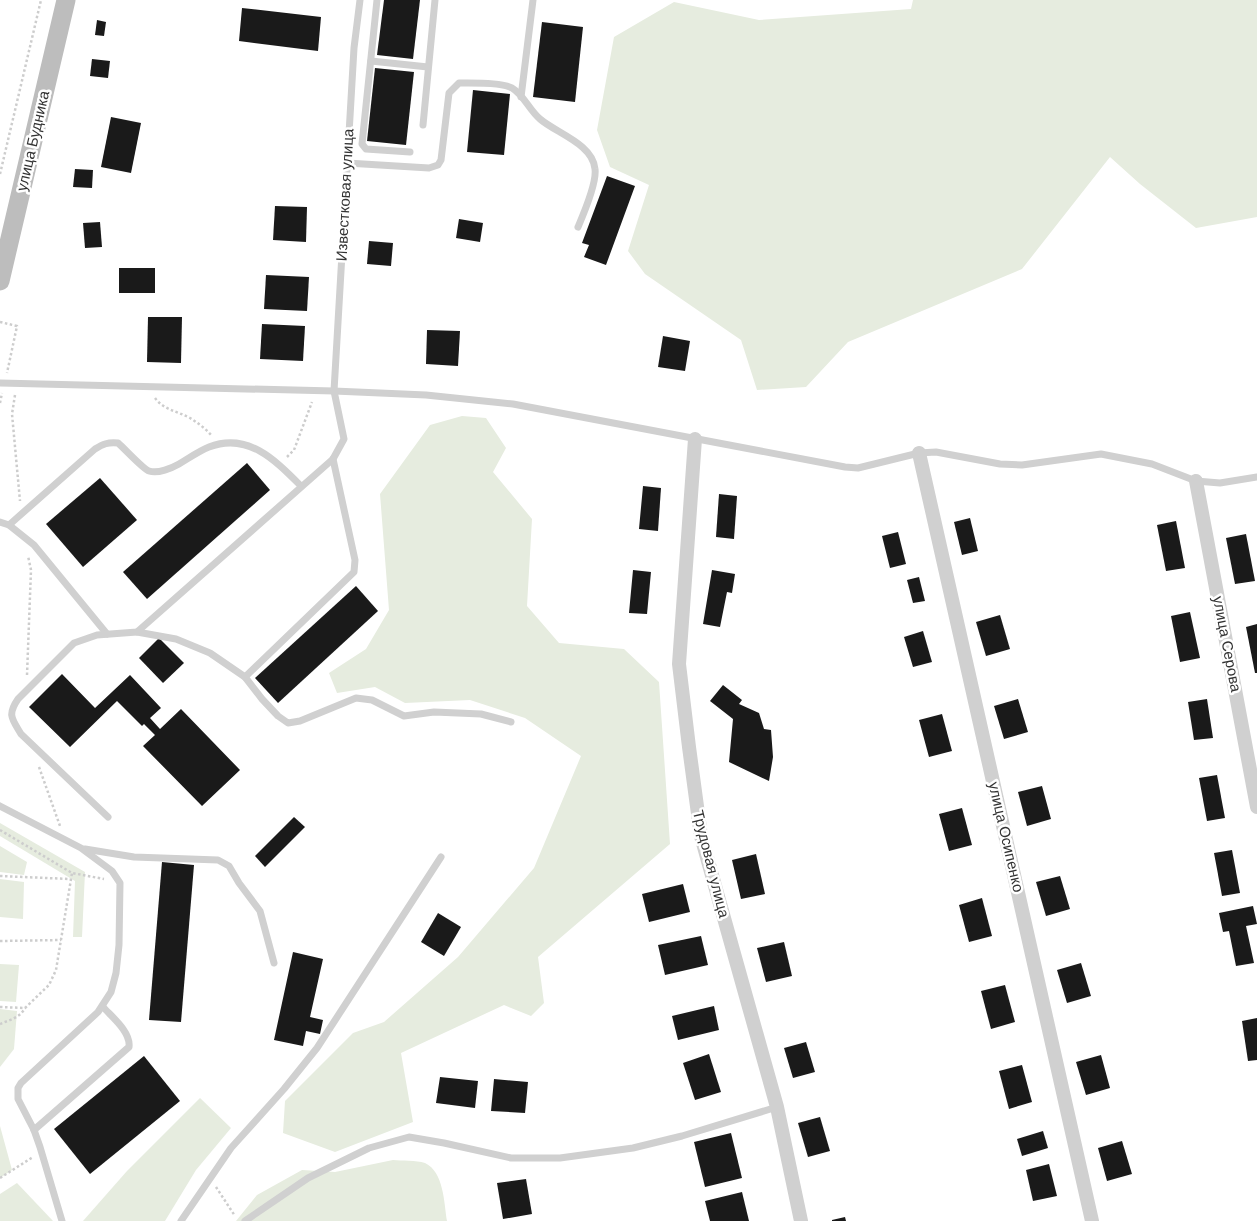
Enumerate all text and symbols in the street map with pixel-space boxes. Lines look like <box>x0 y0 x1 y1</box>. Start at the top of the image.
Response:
street label: улица Будника <box>13 88 52 193</box>
street label: Известковая улица <box>333 128 357 262</box>
street label: улица Серова <box>1210 594 1245 694</box>
street label: улица Осипенко <box>986 780 1027 894</box>
street label: Трудовая улица <box>690 808 733 920</box>

